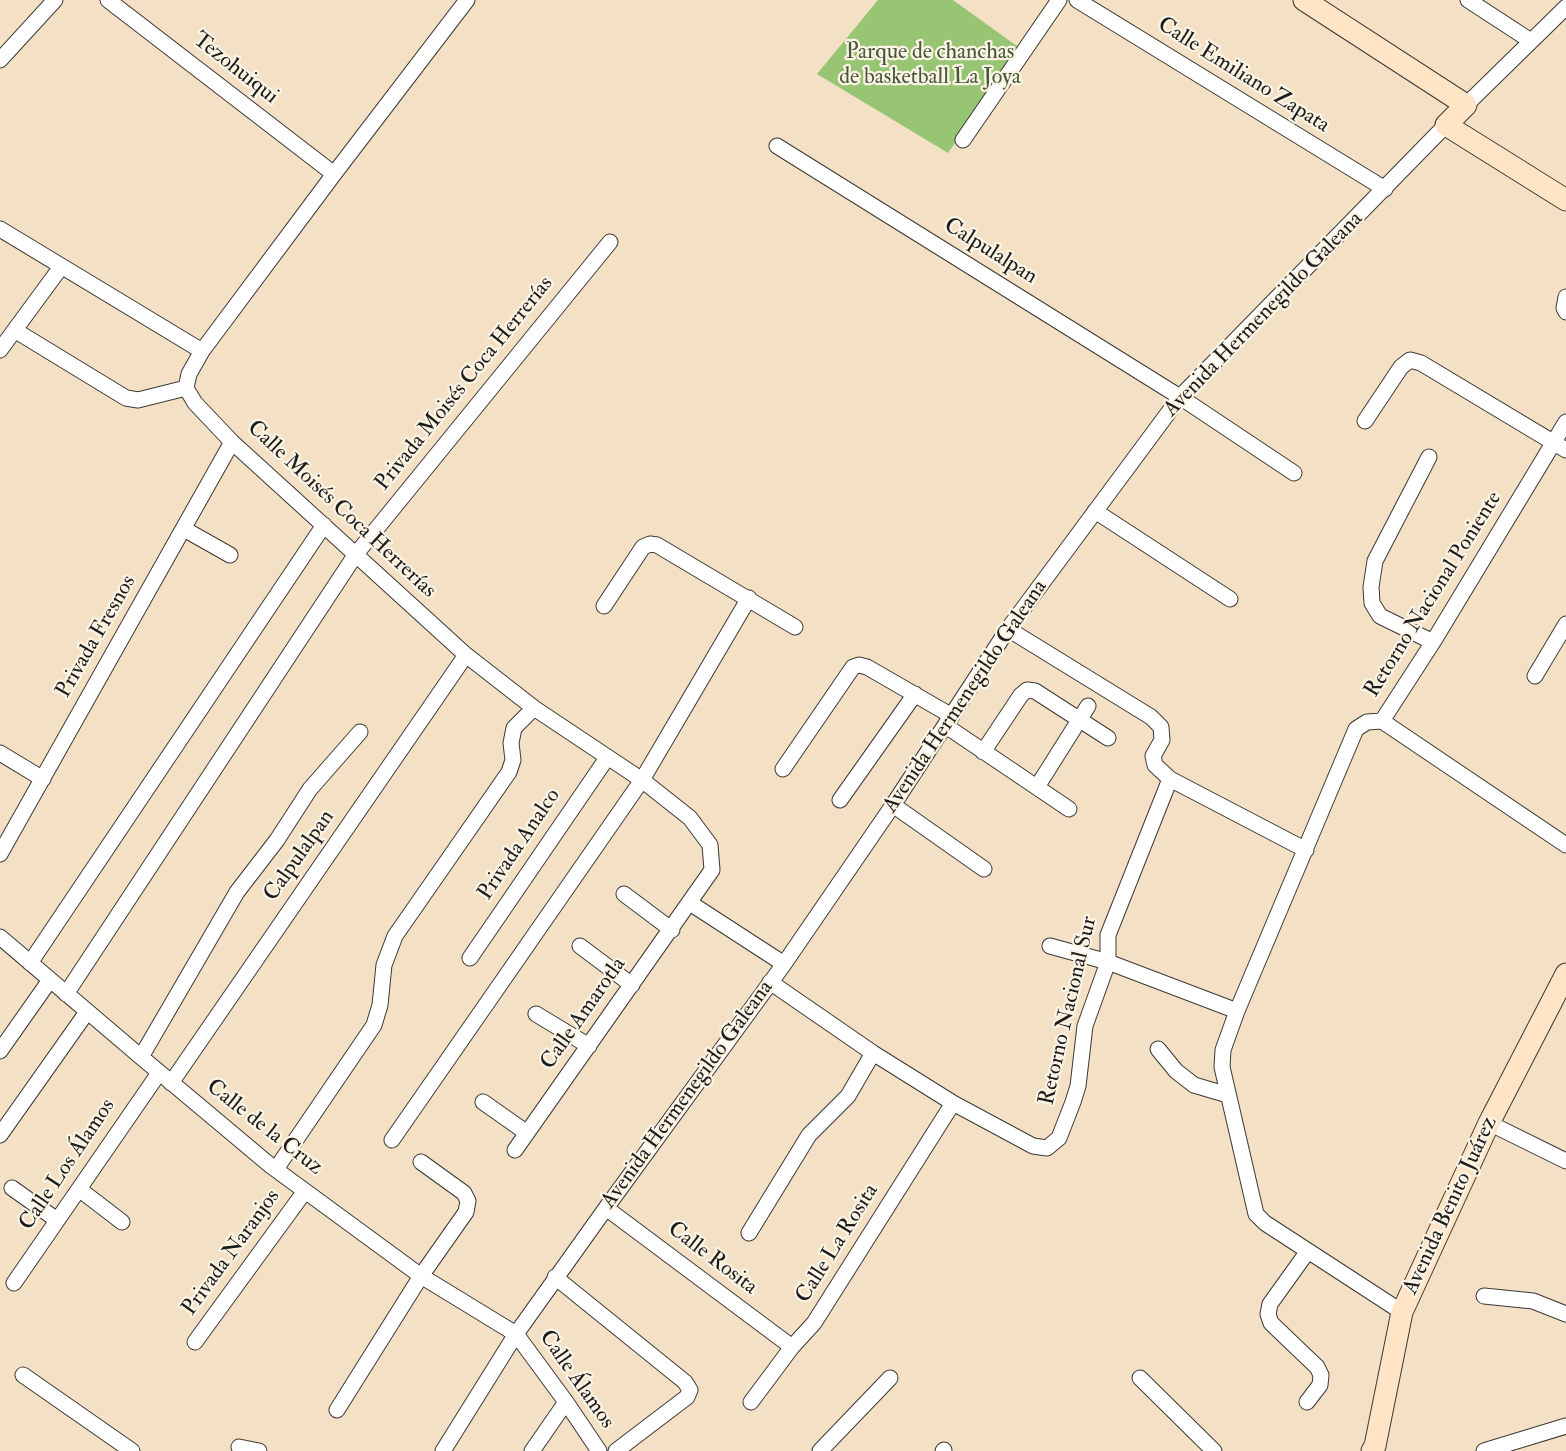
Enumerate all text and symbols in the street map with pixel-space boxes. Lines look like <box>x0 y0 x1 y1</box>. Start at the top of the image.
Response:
street label: Calle Emiliano Zapata <box>1152 12 1334 140</box>
street label: Tezohuiqui <box>187 27 283 111</box>
park label: Parque de chanchas de basketball La Joya <box>839 40 1021 92</box>
street label: Avenida Hermenegildo Galeana <box>1159 207 1369 423</box>
street label: Calpulalpan <box>938 213 1042 291</box>
street label: Privada Moisés Coca Herrerías <box>370 272 560 496</box>
street label: Calle Moisés Coca Herrerías <box>241 416 441 604</box>
street label: Retorno Nacional Poniente <box>1360 487 1508 703</box>
street label: Privada Fresnos <box>51 571 143 703</box>
street label: Avenida Hermenegildo Galeana <box>878 575 1054 819</box>
street label: Privada Analco <box>473 784 567 906</box>
street label: Calpulalpan <box>259 805 341 907</box>
street label: Retorno Nacional Sur <box>1034 914 1104 1108</box>
street label: Calle Amarotla <box>536 953 632 1075</box>
street label: Avenida Hermenegildo Galeana <box>596 976 780 1214</box>
street label: Calle de la Cruz <box>201 1074 327 1182</box>
street label: Calle Los Álamos <box>14 1094 122 1236</box>
street label: Avenida Benito Juárez <box>1398 1113 1504 1299</box>
street label: Calle La Rosita <box>791 1180 885 1308</box>
street label: Privada Naranjos <box>177 1185 287 1321</box>
street label: Calle Rosita <box>662 1217 762 1301</box>
street label: Calle Álamos <box>533 1326 619 1434</box>

